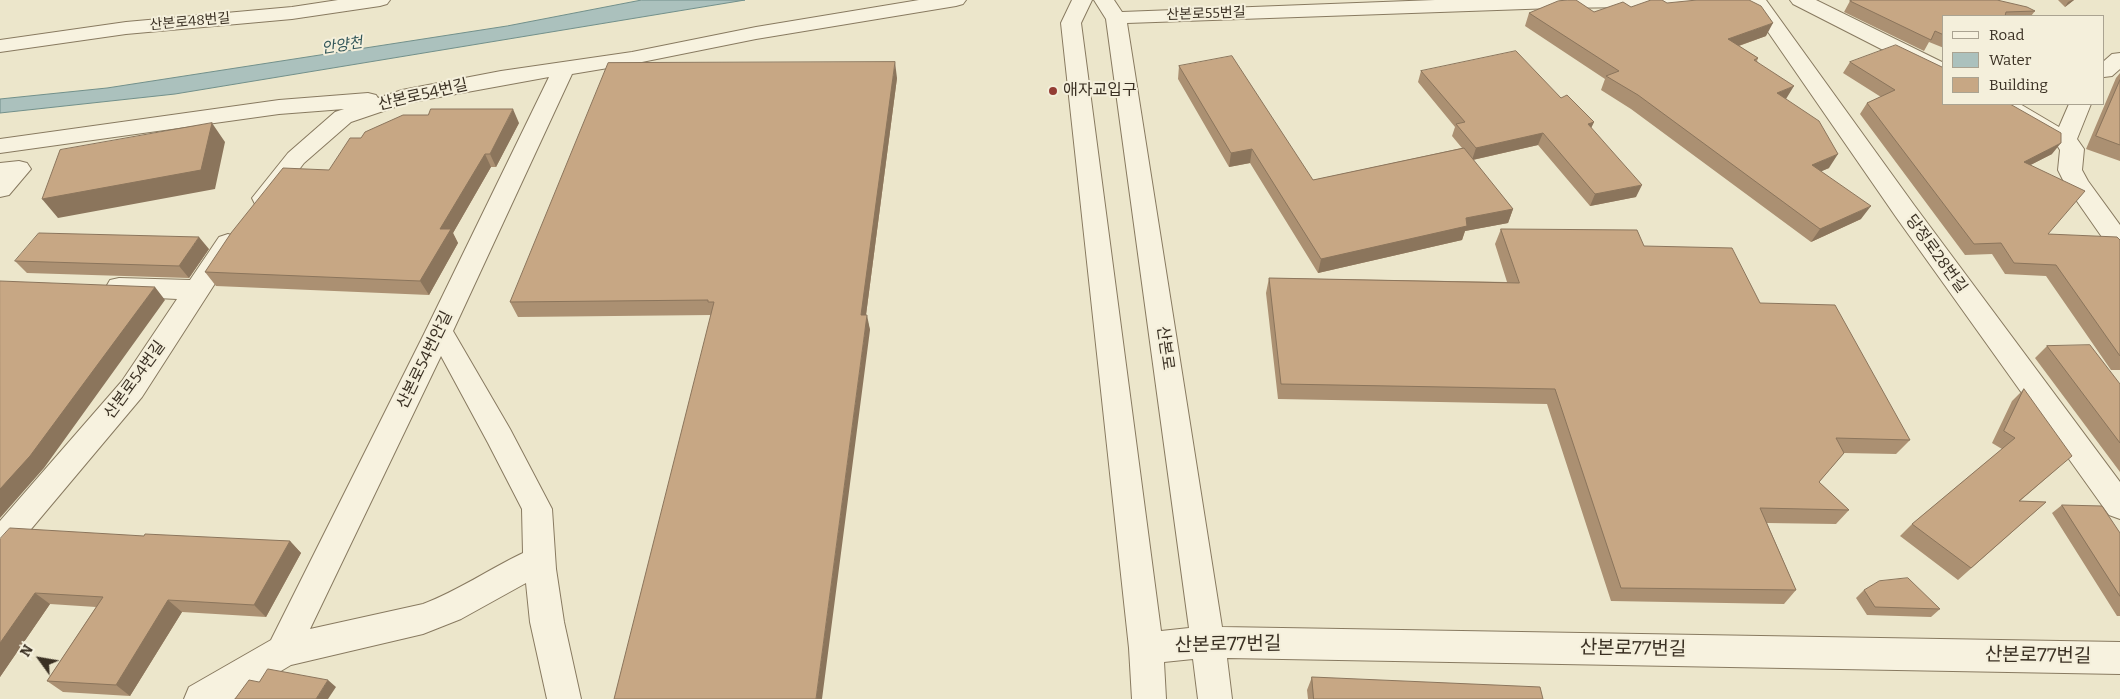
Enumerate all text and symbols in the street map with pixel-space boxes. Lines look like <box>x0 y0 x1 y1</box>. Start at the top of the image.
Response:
street label: 산본로55번길 <box>1166 4 1246 24</box>
street label: 산본로48번길 <box>149 10 231 34</box>
legend <box>1942 15 2105 105</box>
text: Road <box>1989 26 2024 44</box>
water label: 안양천 <box>320 34 364 58</box>
text: Water <box>1989 51 2031 69</box>
street label: 산본로54번길 <box>376 75 470 115</box>
text: Building <box>1989 76 2048 94</box>
place label: 애자교입구 <box>1063 81 1137 101</box>
marker: 애자교입구 <box>1047 85 1059 97</box>
street label: 당정로28번길 <box>1901 211 1971 297</box>
street label: 산본로54번안길 <box>393 308 457 412</box>
street label: 산본로 <box>1152 325 1178 371</box>
street label: 산본로54번길 <box>100 337 170 423</box>
street label: 산본로77번길 <box>1175 633 1281 657</box>
north arrow <box>15 634 65 684</box>
street label: 산본로77번길 <box>1580 637 1686 661</box>
text: N <box>17 642 37 660</box>
street label: 산본로77번길 <box>1985 644 2091 668</box>

